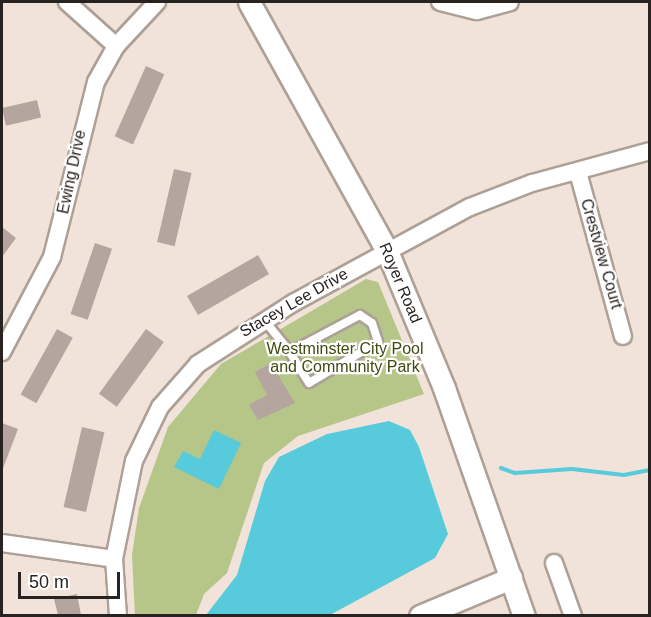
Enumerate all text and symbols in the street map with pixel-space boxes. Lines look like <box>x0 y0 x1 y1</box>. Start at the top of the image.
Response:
street label: Ewing Drive <box>54 128 90 216</box>
street label: Crestview Court <box>576 197 626 311</box>
street label: Royer Road <box>374 240 426 326</box>
street label: Stacey Lee Drive <box>236 264 352 342</box>
park label: Westminster City Pool and Community Park <box>266 339 424 377</box>
scale bar <box>21 560 123 598</box>
text: 50 m <box>29 572 69 592</box>

